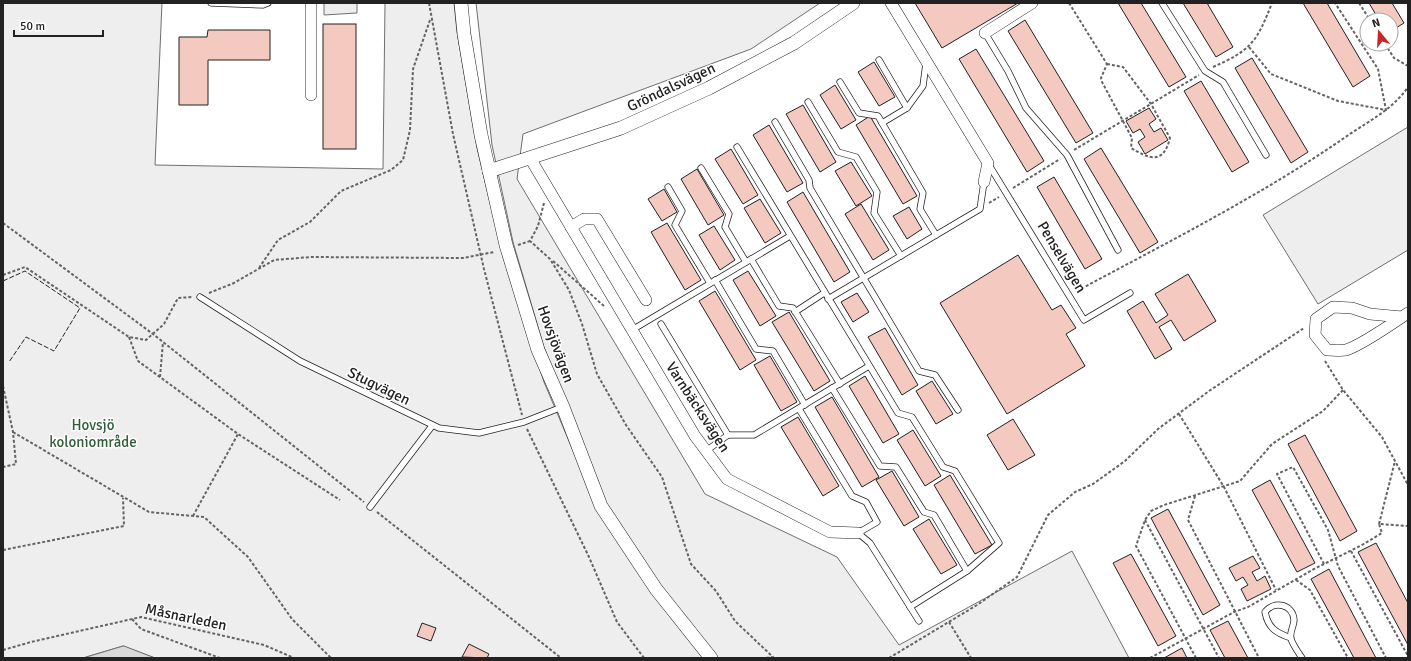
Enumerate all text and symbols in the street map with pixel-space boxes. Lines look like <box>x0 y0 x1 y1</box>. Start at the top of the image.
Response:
scale bar <box>14 12 103 38</box>
north arrow <box>1359 12 1399 52</box>
text: N <box>1370 16 1382 30</box>
text: 50 m <box>20 19 45 34</box>
street label: Gröndalsvägen <box>624 59 718 115</box>
street label: Penselvägen <box>1034 218 1090 296</box>
street label: Hovsjövägen <box>534 303 578 385</box>
street label: Varnbäcksvägen <box>662 359 734 455</box>
street label: Stugvägen <box>345 363 413 409</box>
park label: Hovsjö koloniområde <box>49 416 137 451</box>
street label: Måsnarleden <box>144 600 228 634</box>

